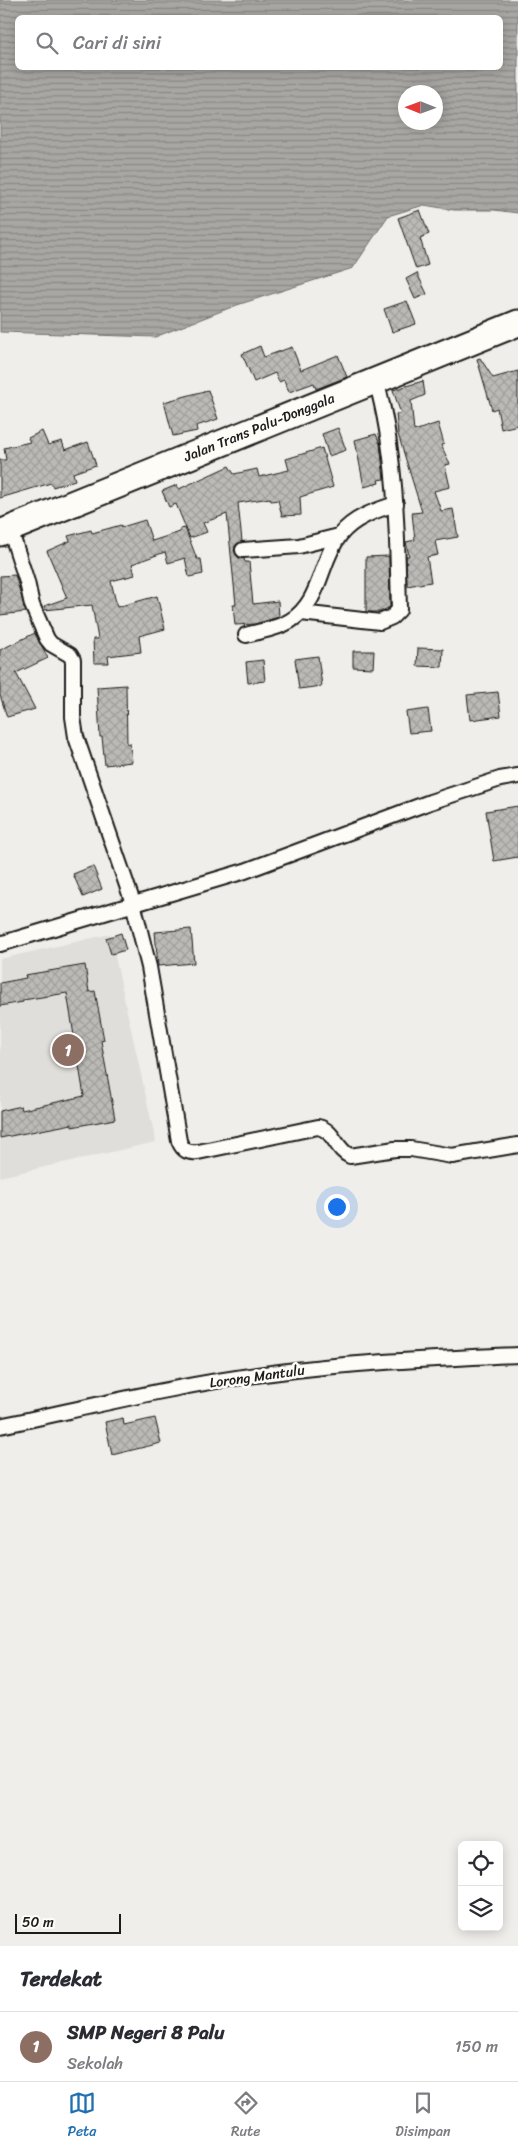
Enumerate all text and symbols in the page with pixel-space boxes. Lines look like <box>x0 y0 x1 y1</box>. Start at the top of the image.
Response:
search box <box>15 15 503 70</box>
text: Cari di sini <box>73 26 161 59</box>
icon: search <box>33 29 61 57</box>
north arrow <box>398 85 443 130</box>
street label: Jalan Trans Palu-Donggala <box>179 385 339 470</box>
pin: 1 <box>52 1031 84 1069</box>
your location <box>324 1194 350 1220</box>
street label: Lorong Mantulu <box>208 1357 307 1396</box>
map controls <box>458 1841 503 1931</box>
button: locate <box>458 1841 503 1886</box>
button: layers <box>458 1886 503 1931</box>
text: 50 m <box>22 1910 54 1935</box>
scale bar <box>15 1911 121 1934</box>
text: Terdekat <box>20 1960 102 1998</box>
text: SMP Negeri 8 Palu <box>67 2016 224 2049</box>
text: 1 <box>33 2032 39 2061</box>
text: 150 m <box>455 2032 498 2061</box>
text: Sekolah <box>67 2049 123 2078</box>
tab: Peta <box>67 2089 96 2144</box>
tab: Rute <box>231 2089 260 2144</box>
tab: Disimpan <box>395 2089 451 2144</box>

